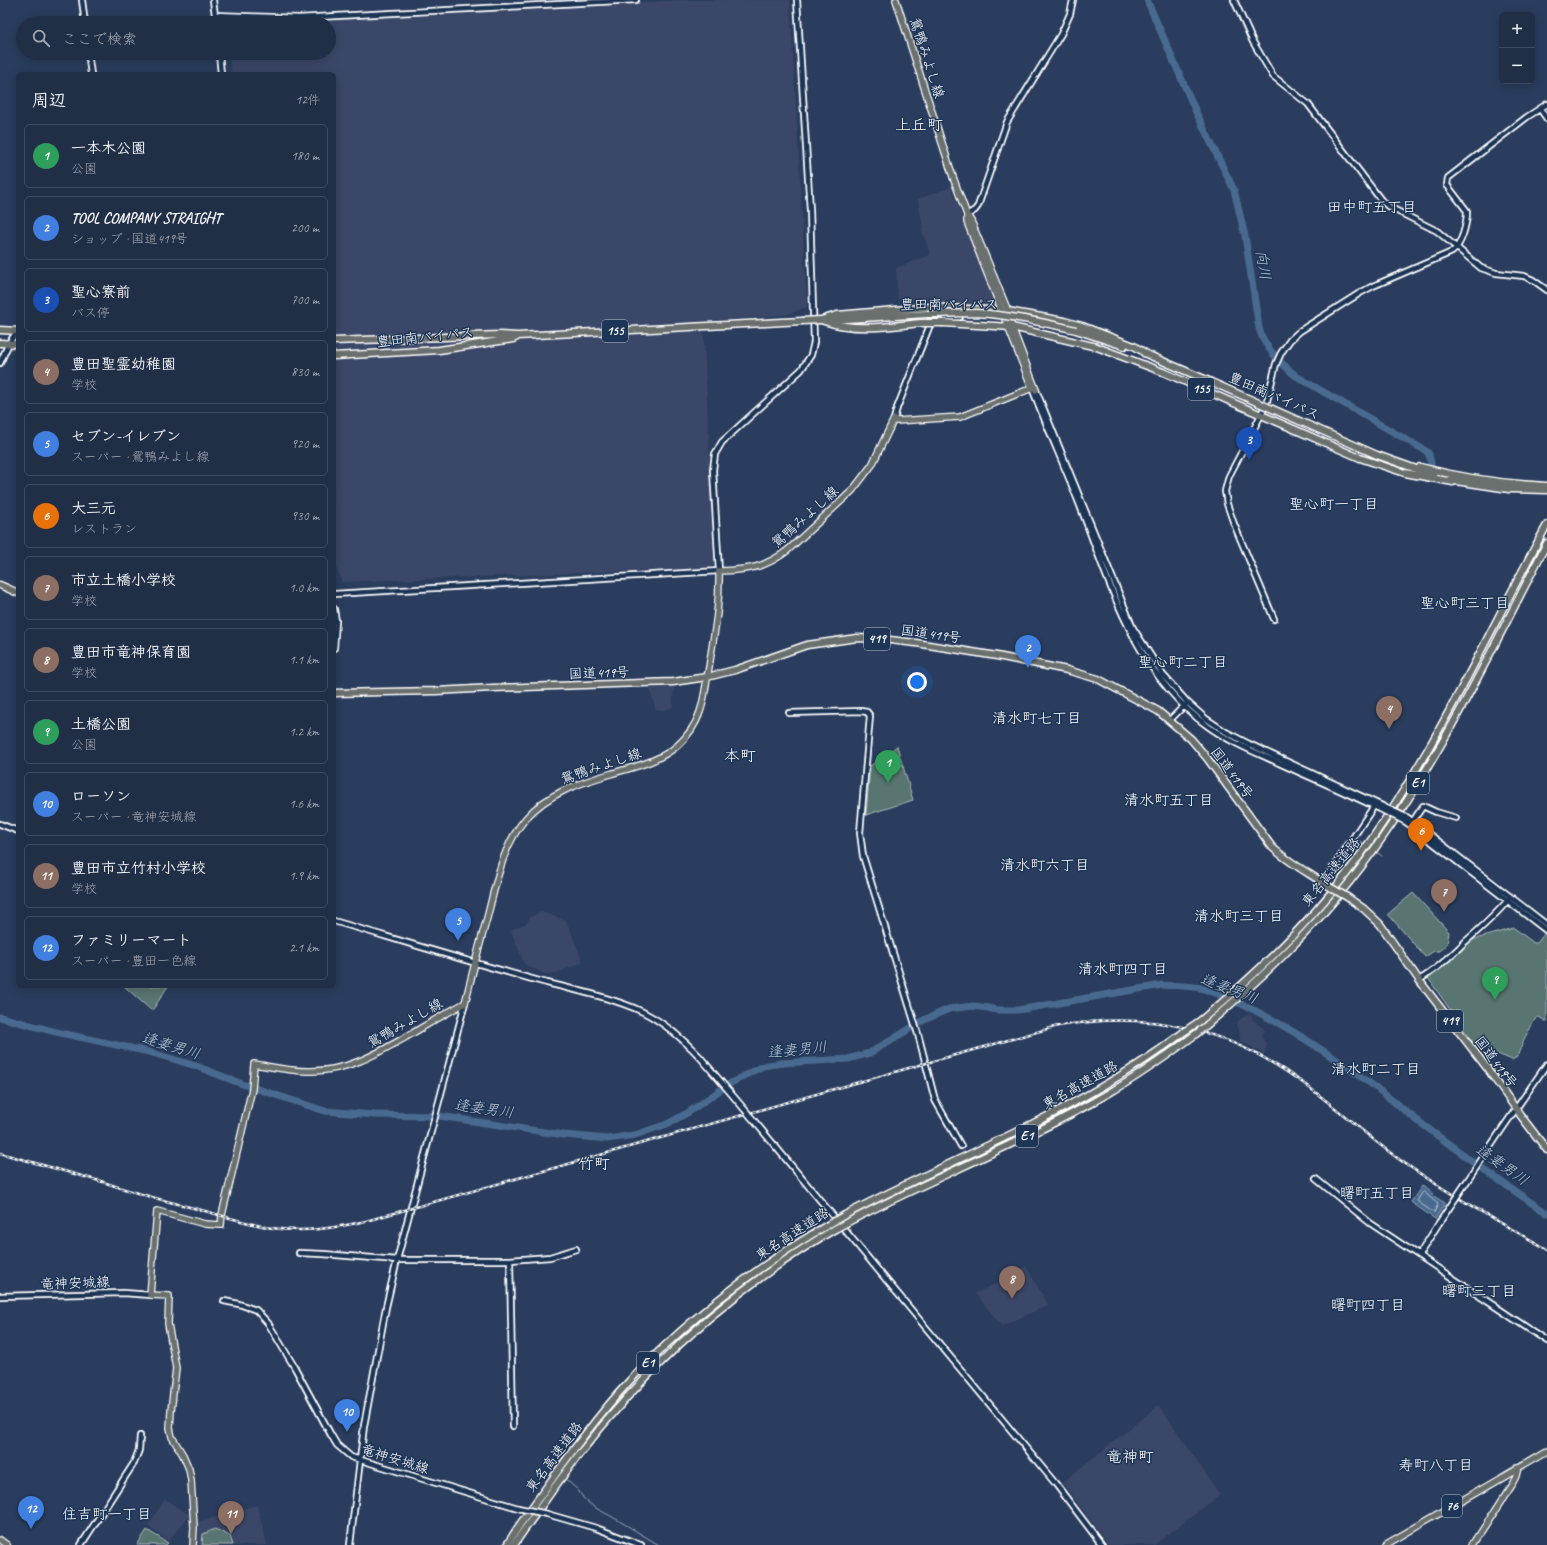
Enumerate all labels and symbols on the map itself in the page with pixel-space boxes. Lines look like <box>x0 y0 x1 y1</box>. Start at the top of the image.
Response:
street label: 鴛鴨みよし線 <box>906 15 948 101</box>
district label: 上丘町 <box>895 115 943 135</box>
district label: 田中町五丁目 <box>1327 198 1417 217</box>
water label: 向川 <box>1251 249 1275 281</box>
street label: 豊田南バイパス <box>900 296 998 313</box>
road number: 155 <box>602 320 628 342</box>
street label: 豊田南バイパス <box>376 323 474 351</box>
street label: 豊田南バイパス <box>1226 368 1322 424</box>
road number: 155 <box>1188 378 1214 400</box>
pin: 3 <box>1236 427 1262 460</box>
street label: 鴛鴨みよし線 <box>768 483 842 551</box>
district label: 聖心町一丁目 <box>1289 495 1379 514</box>
district label: 聖心町三丁目 <box>1420 594 1510 613</box>
street label: 国道419号 <box>900 621 962 647</box>
road number: 419 <box>864 628 890 650</box>
pin: 2 <box>1015 635 1041 668</box>
district label: 聖心町二丁目 <box>1138 653 1228 672</box>
street label: 国道419号 <box>568 663 630 683</box>
your location <box>907 672 927 692</box>
pin: 4 <box>1376 696 1402 729</box>
district label: 清水町七丁目 <box>992 709 1082 728</box>
street label: 鴛鴨みよし線 <box>559 744 643 788</box>
street label: 国道419号 <box>1207 744 1257 802</box>
district label: 本町 <box>724 746 756 766</box>
pin: 1 <box>875 750 901 783</box>
road number: E1 <box>1407 772 1429 794</box>
district label: 清水町五丁目 <box>1124 791 1214 810</box>
pin: 6 <box>1408 818 1434 851</box>
street label: 東名高速道路 <box>1298 834 1364 910</box>
district label: 清水町六丁目 <box>1000 856 1090 875</box>
pin: 7 <box>1431 879 1457 912</box>
district label: 清水町三丁目 <box>1194 907 1284 926</box>
pin: 5 <box>445 908 471 941</box>
district label: 清水町四丁目 <box>1078 960 1168 979</box>
pin: 9 <box>1482 967 1508 1000</box>
water label: 逢妻男川 <box>1198 969 1260 1009</box>
street label: 鴛鴨みよし線 <box>364 995 446 1051</box>
road number: 419 <box>1437 1010 1463 1032</box>
water label: 逢妻男川 <box>140 1028 202 1064</box>
street label: 国道419号 <box>1471 1033 1521 1091</box>
water label: 逢妻男川 <box>766 1037 828 1063</box>
street label: 東名高速道路 <box>1039 1057 1121 1113</box>
district label: 清水町二丁目 <box>1331 1060 1421 1079</box>
water label: 逢妻男川 <box>453 1095 515 1123</box>
road number: E1 <box>1016 1125 1038 1147</box>
water label: 逢妻男川 <box>1472 1140 1532 1190</box>
district label: 竹町 <box>578 1154 610 1174</box>
district label: 曙町五丁目 <box>1339 1184 1415 1203</box>
street label: 東名高速道路 <box>752 1204 832 1264</box>
pin: 8 <box>999 1266 1025 1299</box>
street label: 竜神安城線 <box>40 1273 110 1293</box>
district label: 曙町三丁目 <box>1441 1282 1517 1301</box>
district label: 曙町四丁目 <box>1330 1296 1406 1315</box>
road number: E1 <box>637 1352 659 1374</box>
pin: 10 <box>334 1399 360 1432</box>
street label: 東名高速道路 <box>522 1418 586 1496</box>
street label: 竜神安城線 <box>359 1441 431 1477</box>
district label: 竜神町 <box>1106 1447 1154 1467</box>
district label: 寿町八丁目 <box>1398 1456 1474 1475</box>
road number: 76 <box>1442 1495 1462 1517</box>
pin: 12 <box>18 1496 44 1529</box>
pin: 11 <box>218 1501 244 1534</box>
district label: 住吉町一丁目 <box>62 1505 152 1524</box>

